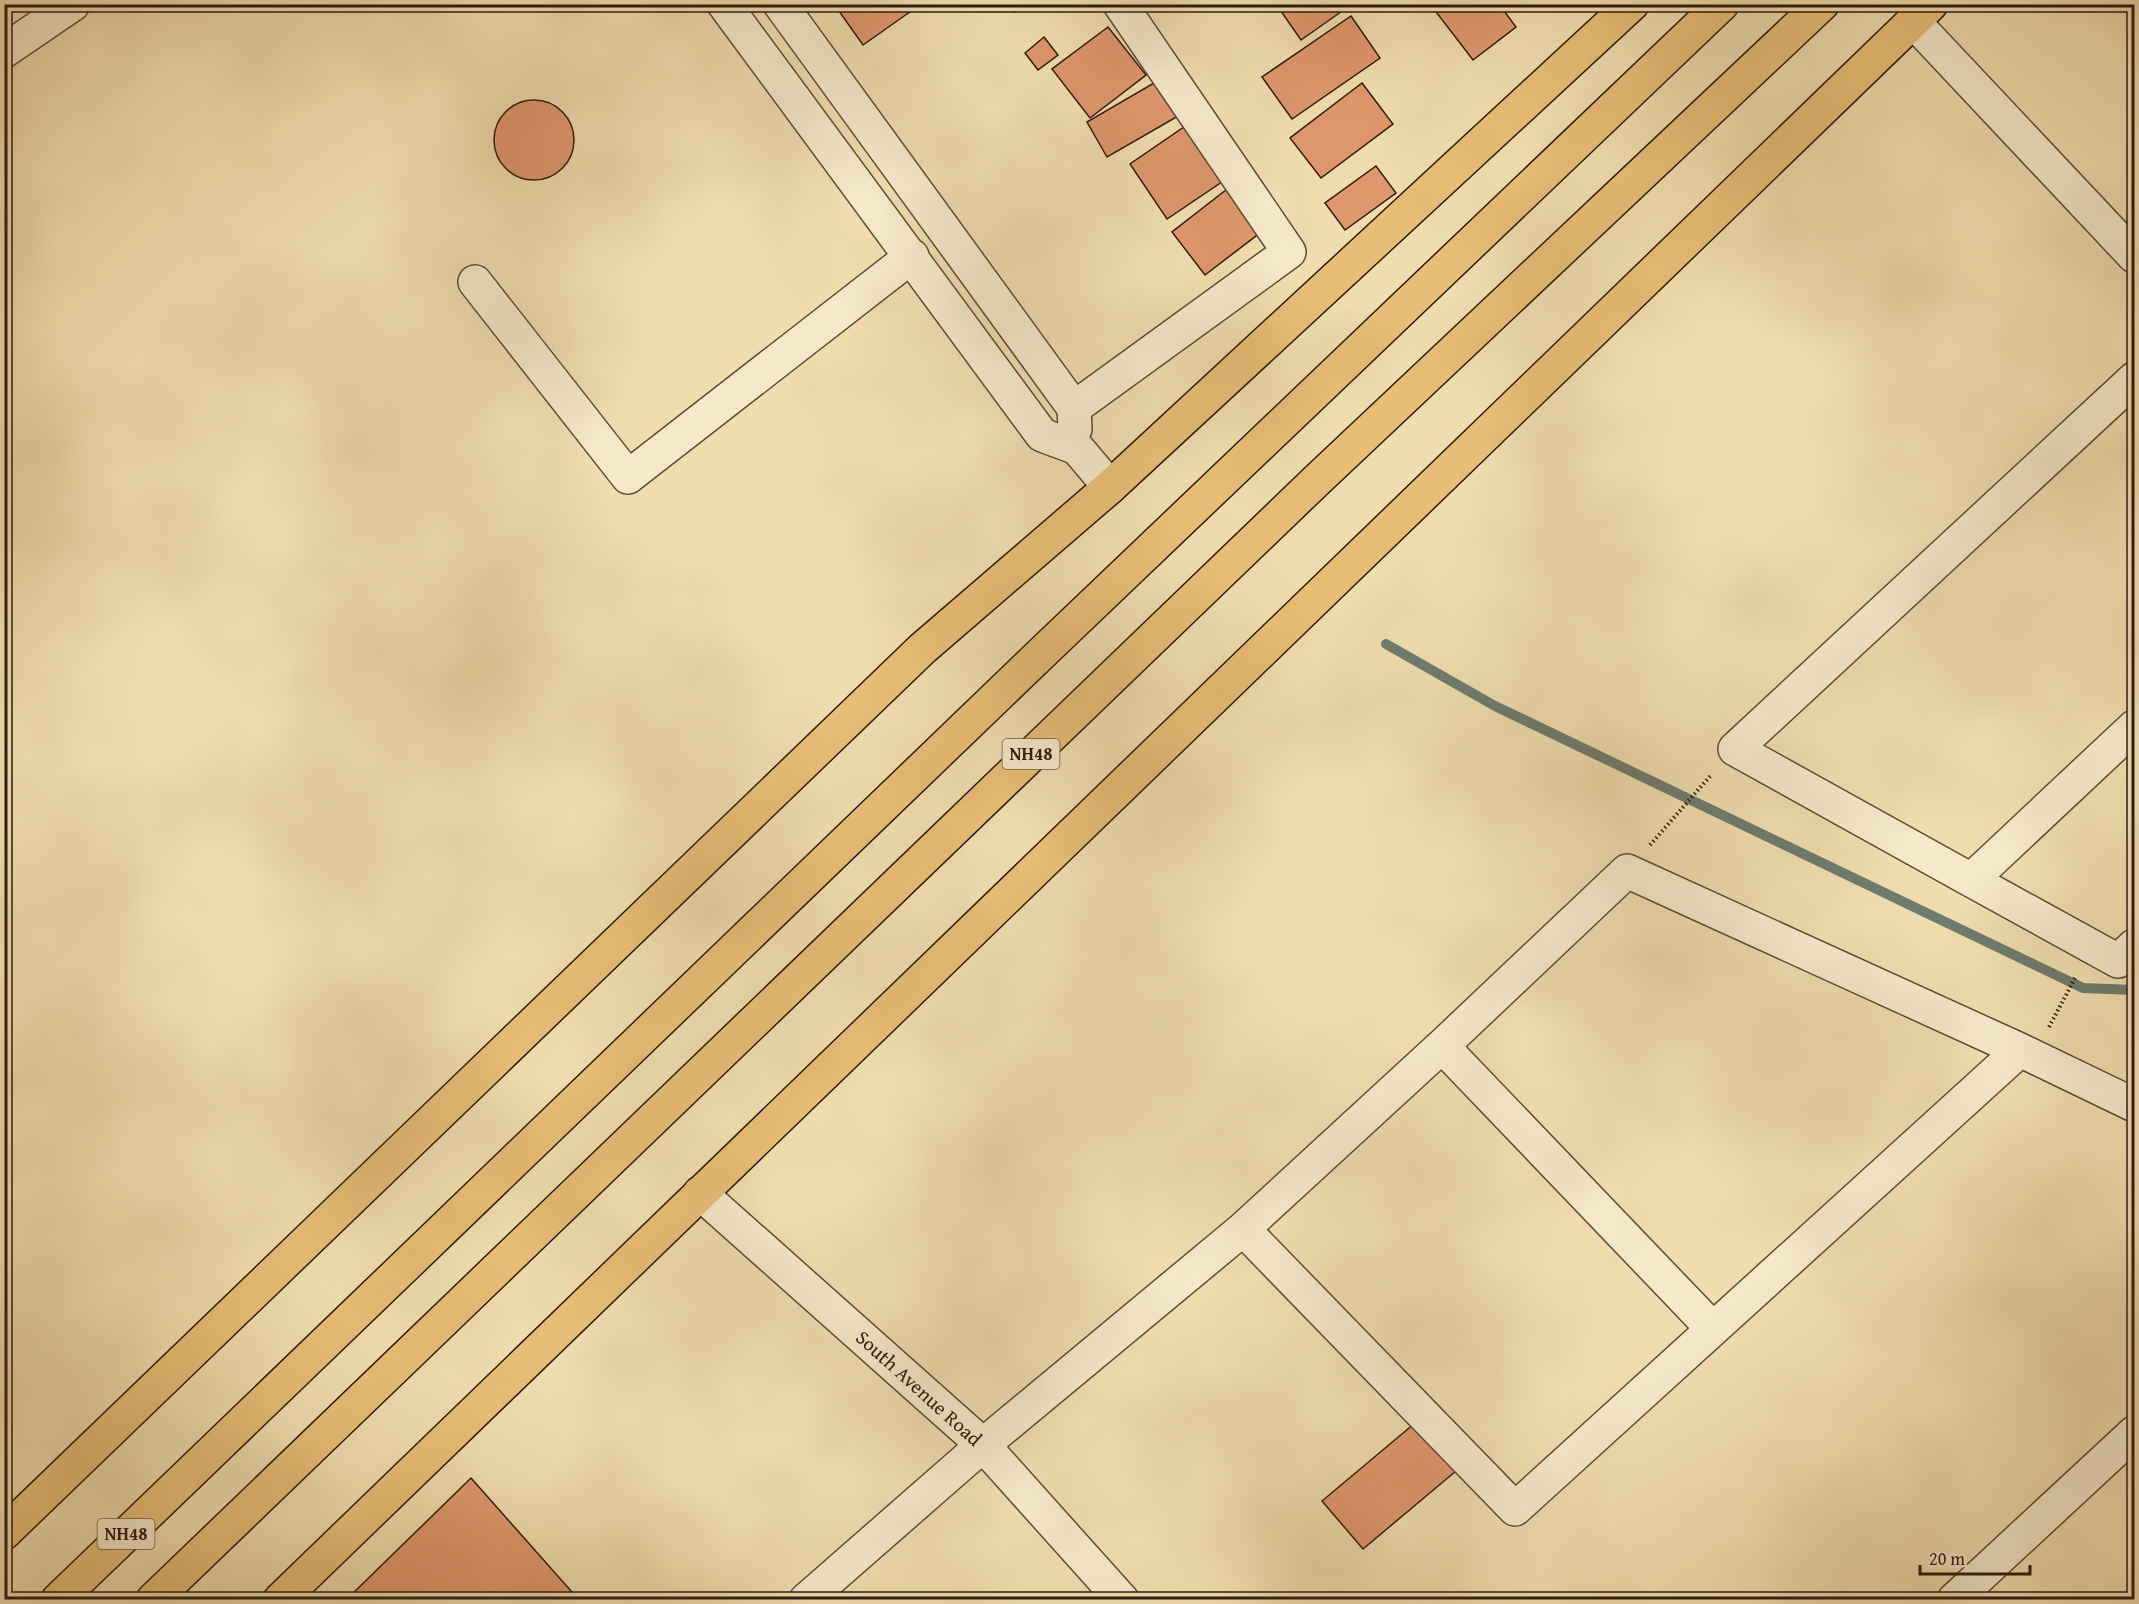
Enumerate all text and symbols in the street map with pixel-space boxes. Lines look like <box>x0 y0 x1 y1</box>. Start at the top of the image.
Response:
road number: NH48 <box>1002 739 1060 769</box>
street label: South Avenue Road <box>850 1323 989 1453</box>
road number: NH48 <box>98 1519 154 1549</box>
scale bar <box>1920 1538 2030 1576</box>
text: 20 m <box>1929 1545 1965 1572</box>

